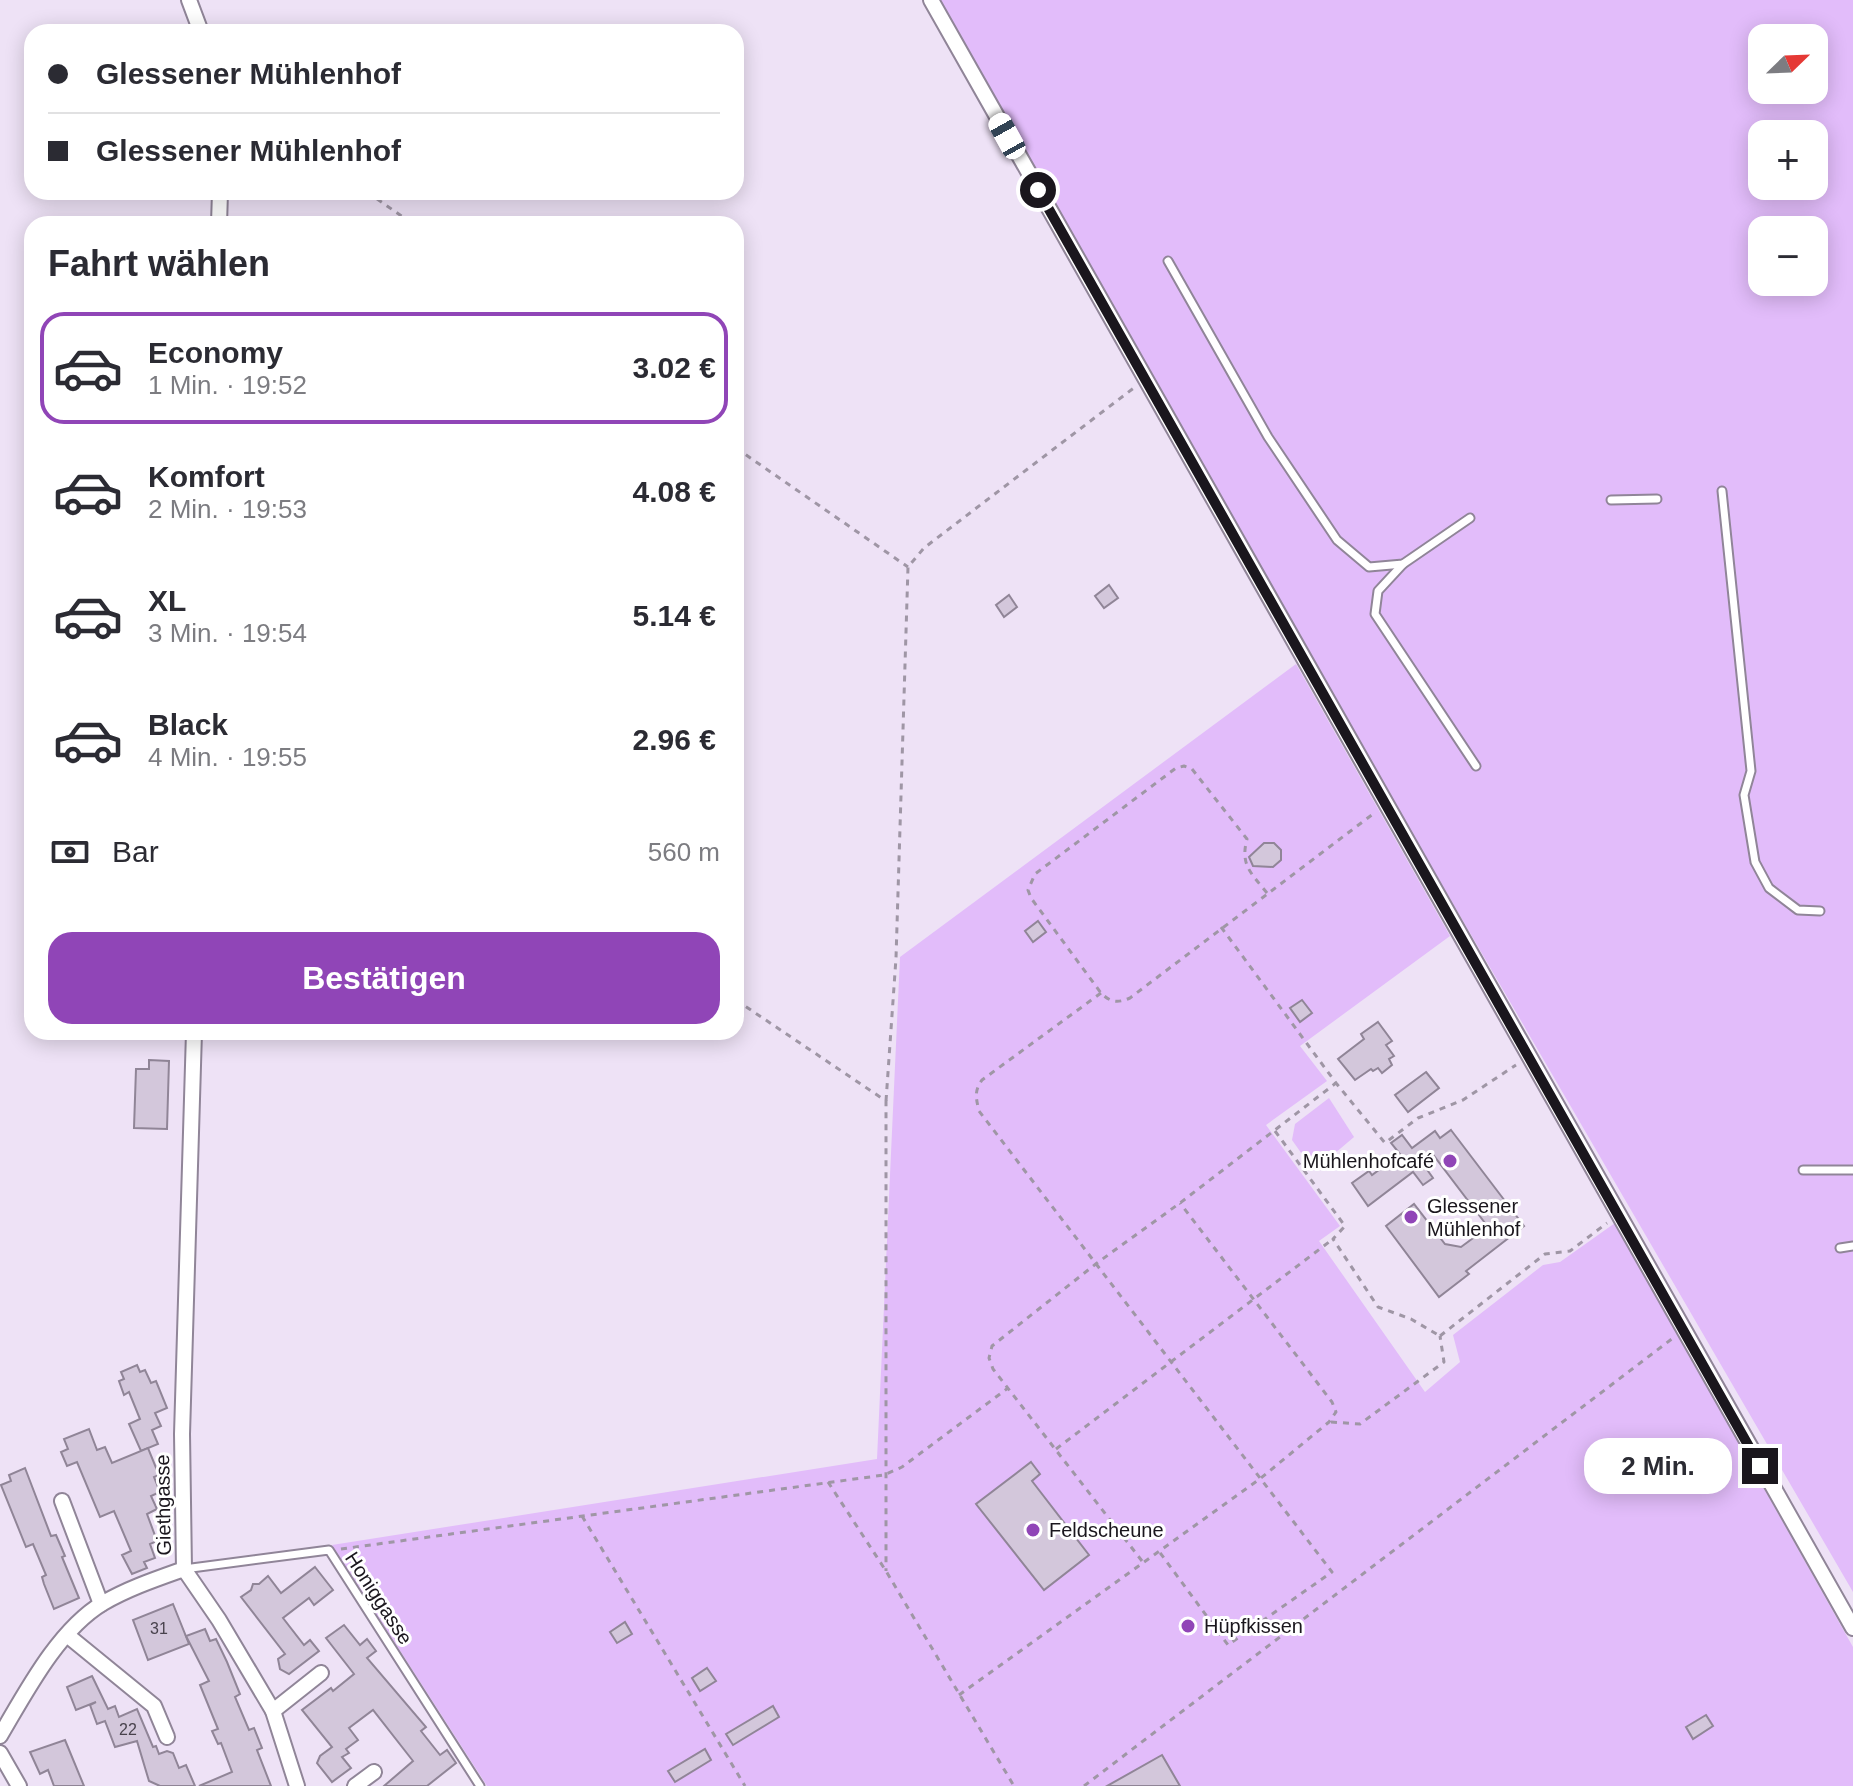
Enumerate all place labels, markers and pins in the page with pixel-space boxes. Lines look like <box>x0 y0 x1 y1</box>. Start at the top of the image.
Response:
place label: Mühlenhofcafé <box>1303 1150 1434 1172</box>
marker: Mühlenhofcafé <box>1441 1152 1459 1170</box>
place label: Glessener Mühlenhof <box>1427 1195 1521 1240</box>
marker: Glessener Mühlenhof <box>1402 1208 1420 1226</box>
place label: Feldscheune <box>1049 1519 1164 1541</box>
marker: Feldscheune <box>1024 1521 1042 1539</box>
place label: Hüpfkissen <box>1204 1615 1303 1637</box>
marker: Hüpfkissen <box>1179 1617 1197 1635</box>

